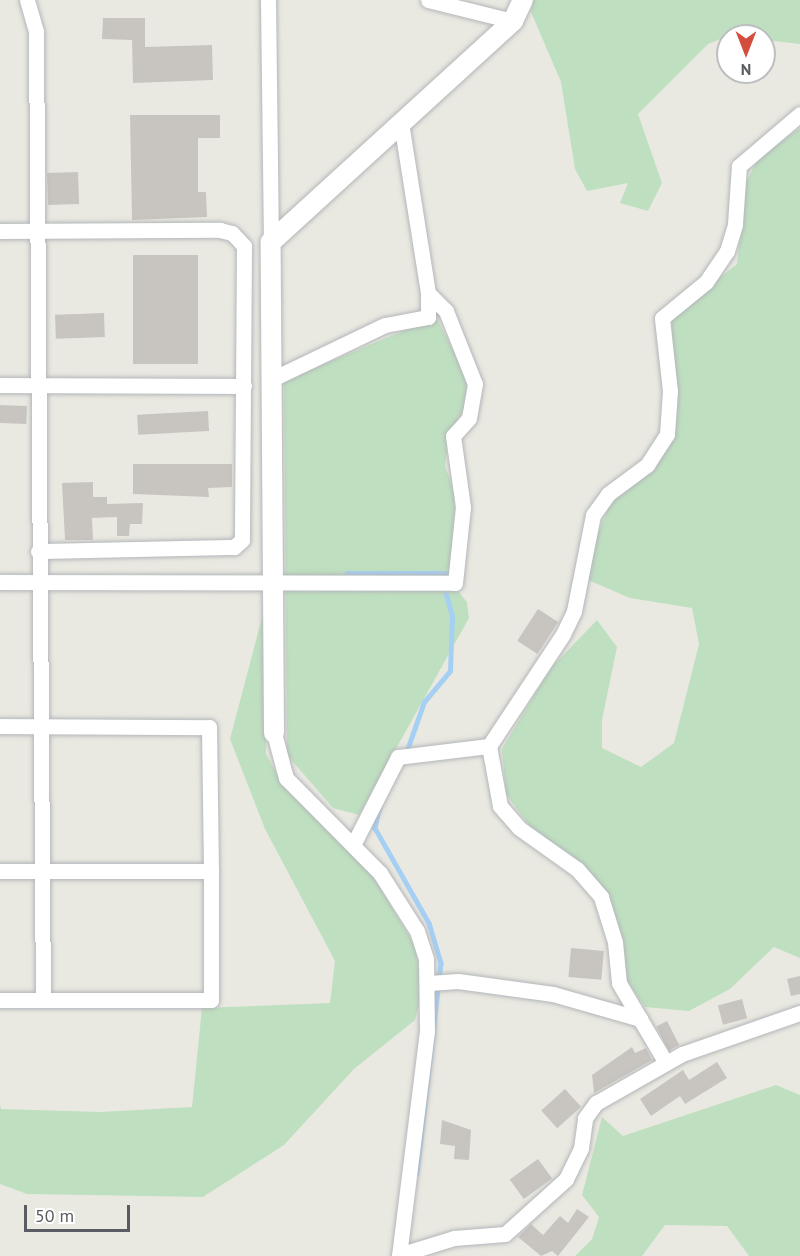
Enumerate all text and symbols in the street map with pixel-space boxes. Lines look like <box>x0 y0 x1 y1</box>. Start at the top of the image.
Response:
north arrow <box>716 24 776 84</box>
text: N <box>741 60 751 80</box>
scale bar <box>27 1193 134 1231</box>
text: 50 m <box>35 1204 74 1227</box>

